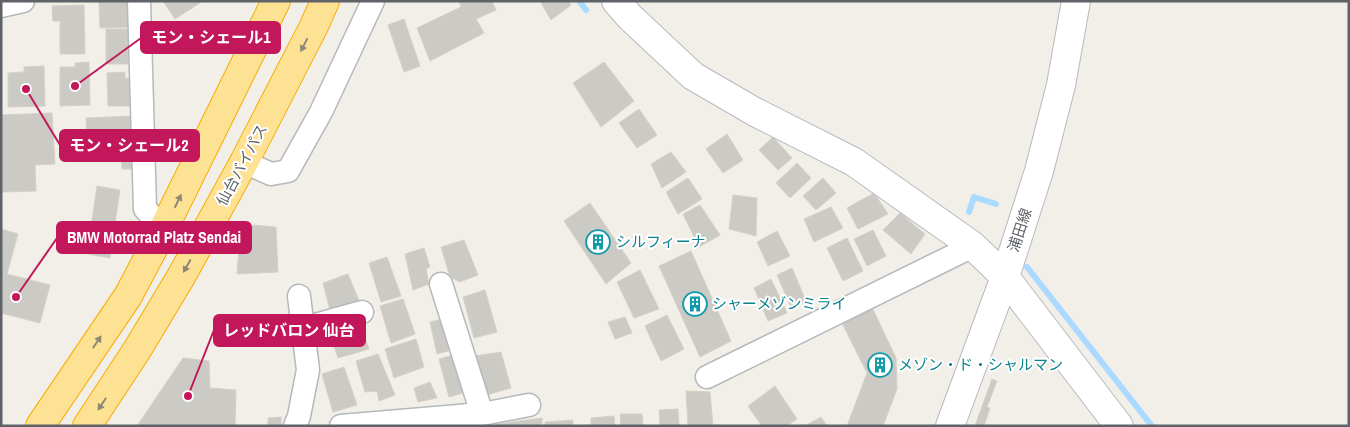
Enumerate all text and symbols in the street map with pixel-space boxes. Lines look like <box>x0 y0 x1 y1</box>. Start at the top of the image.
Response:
callout: モン・シェール1 <box>141 22 280 53</box>
text: モン・シェール1 <box>151 26 271 48</box>
one-way arrow <box>300 38 308 53</box>
street label: 仙台バイパス <box>211 120 272 209</box>
callout: モン・シェール2 <box>60 130 199 161</box>
text: モン・シェール2 <box>69 134 189 156</box>
one-way arrow <box>174 194 182 208</box>
street label: 浦田線 <box>1003 205 1036 254</box>
callout: BMW Motorrad Platz Sendai <box>57 222 251 253</box>
text: BMW Motorrad Platz Sendai <box>67 226 241 248</box>
building icon: シルフィーナ <box>585 229 611 255</box>
place label: シルフィーナ <box>616 231 706 252</box>
one-way arrow <box>183 259 191 273</box>
building icon: シャーメゾンミライ <box>682 291 708 317</box>
place label: シャーメゾンミライ <box>712 293 846 314</box>
callout: レッドバロン 仙台 <box>214 315 365 346</box>
text: レッドバロン 仙台 <box>223 319 355 341</box>
one-way arrow <box>92 335 102 348</box>
building icon: メゾン・ド・シャルマン <box>867 352 893 378</box>
place label: メゾン・ド・シャルマン <box>898 354 1063 375</box>
one-way arrow <box>97 398 106 411</box>

